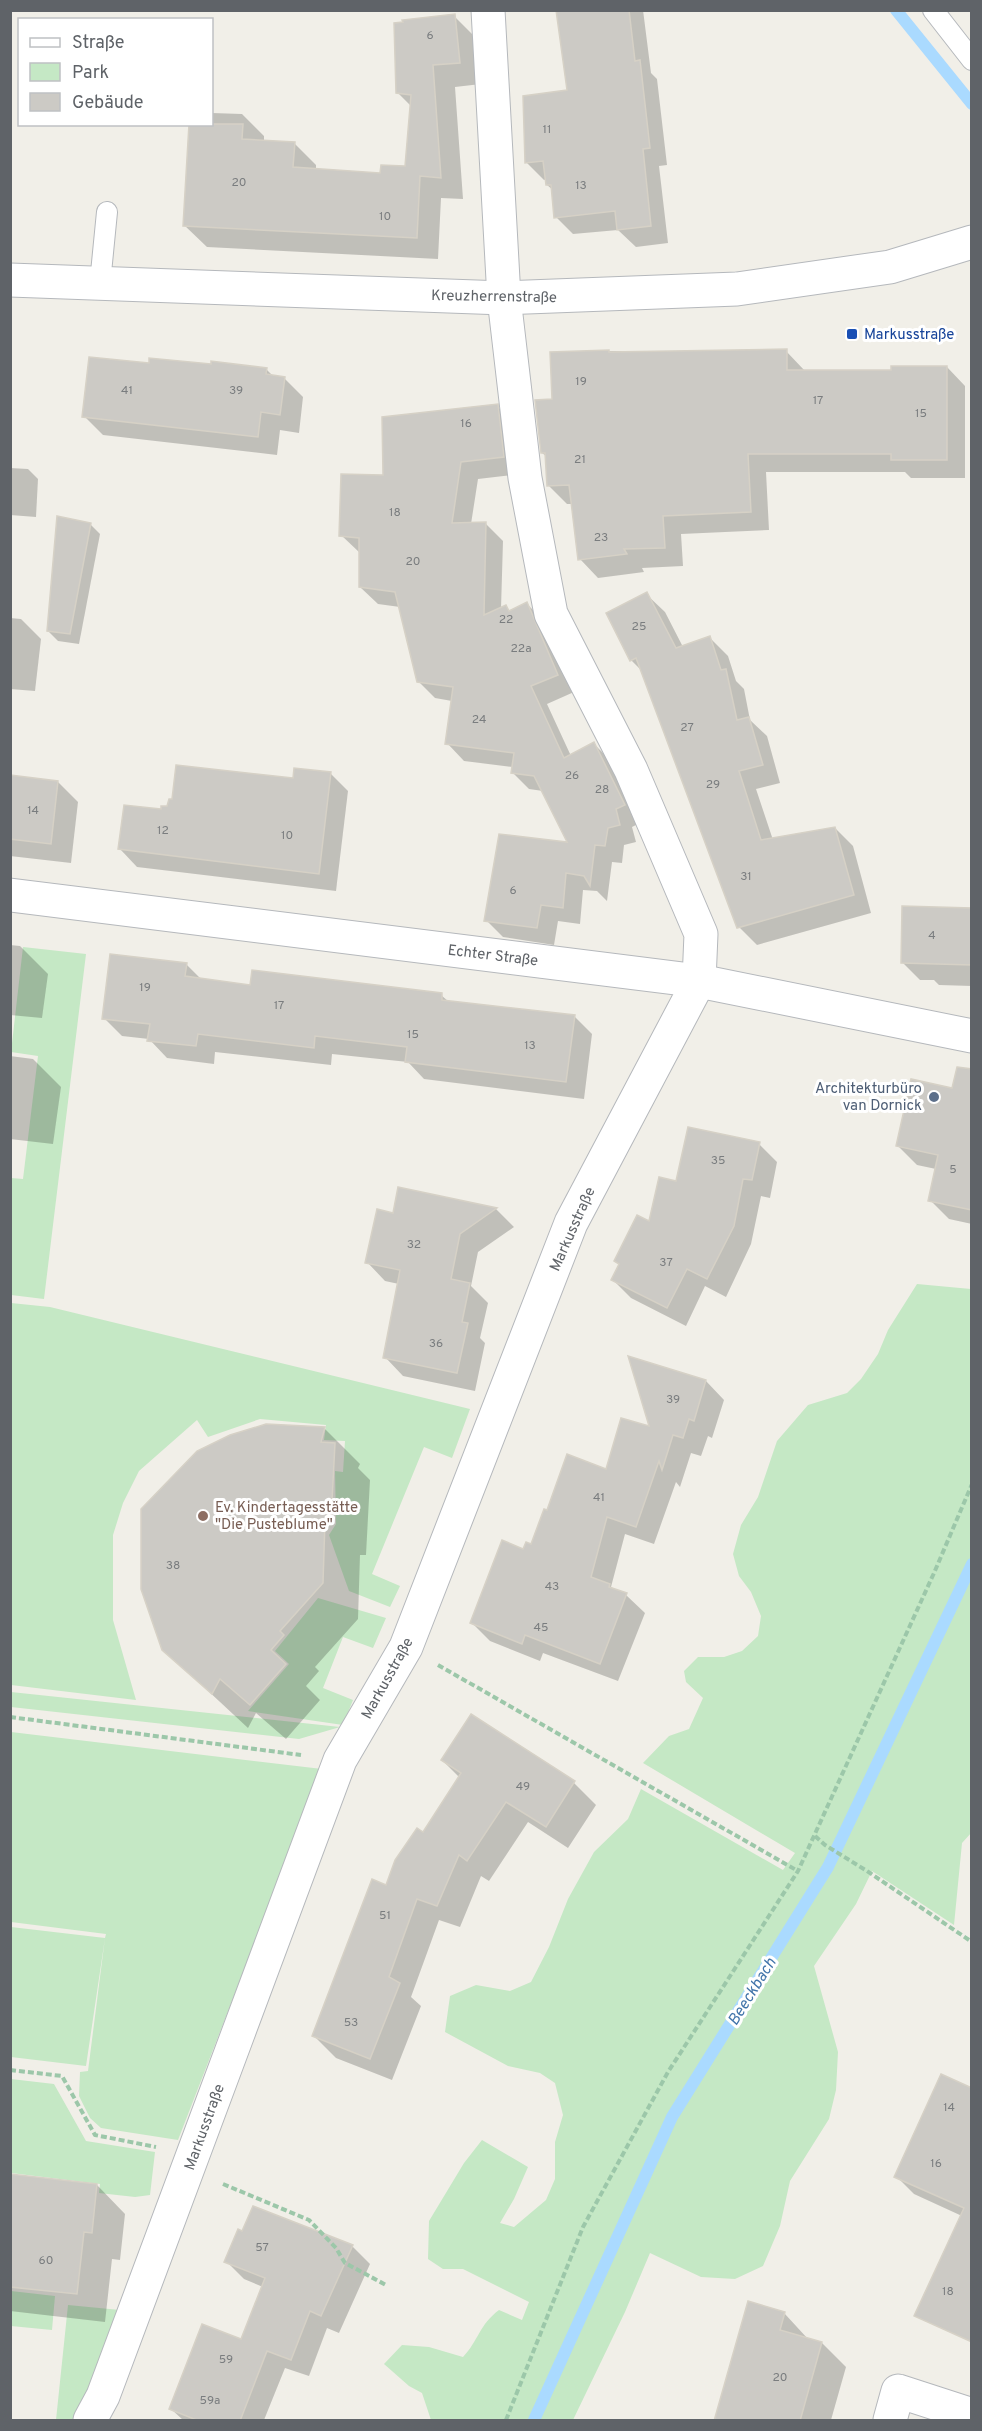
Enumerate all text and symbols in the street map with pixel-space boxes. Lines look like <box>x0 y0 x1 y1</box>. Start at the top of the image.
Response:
legend <box>18 18 213 126</box>
house number: 6 <box>426 28 434 44</box>
text: Straße <box>72 32 124 55</box>
text: Park <box>72 62 109 85</box>
text: Gebäude <box>72 92 144 115</box>
house number: 11 <box>543 122 551 138</box>
house number: 20 <box>231 175 247 191</box>
house number: 13 <box>575 178 587 194</box>
house number: 10 <box>379 209 391 225</box>
street label: Kreuzherrenstraße <box>431 287 557 308</box>
place label: Markusstraße <box>864 326 954 345</box>
marker: Markusstraße <box>845 327 859 341</box>
house number: 19 <box>575 374 587 390</box>
house number: 41 <box>121 383 133 399</box>
house number: 39 <box>229 383 243 399</box>
house number: 17 <box>813 393 823 409</box>
house number: 15 <box>915 406 927 422</box>
house number: 16 <box>460 416 472 432</box>
house number: 21 <box>574 452 586 468</box>
house number: 18 <box>389 505 401 521</box>
house number: 23 <box>594 530 608 546</box>
house number: 20 <box>405 554 421 570</box>
house number: 22 <box>499 612 513 628</box>
house number: 25 <box>632 619 646 635</box>
house number: 22a <box>510 641 532 657</box>
house number: 24 <box>472 712 486 728</box>
house number: 27 <box>680 720 694 736</box>
house number: 26 <box>565 768 579 784</box>
house number: 29 <box>706 777 720 793</box>
house number: 28 <box>595 782 609 798</box>
house number: 14 <box>27 803 39 819</box>
house number: 12 <box>157 823 169 839</box>
house number: 10 <box>281 828 293 844</box>
house number: 31 <box>740 869 752 885</box>
house number: 6 <box>509 883 517 899</box>
house number: 4 <box>928 928 936 944</box>
street label: Echter Straße <box>447 942 539 971</box>
house number: 19 <box>139 980 151 996</box>
house number: 17 <box>274 998 284 1014</box>
house number: 15 <box>407 1027 419 1043</box>
house number: 13 <box>524 1038 536 1054</box>
place label: Architekturbüro van Dornick <box>815 1080 922 1116</box>
marker: Architekturbüro van Dornick <box>927 1090 941 1104</box>
house number: 35 <box>711 1153 725 1169</box>
house number: 5 <box>949 1162 957 1178</box>
street label: Markusstraße <box>546 1184 600 1275</box>
house number: 32 <box>407 1237 421 1253</box>
house number: 37 <box>659 1255 673 1271</box>
house number: 36 <box>429 1336 443 1352</box>
house number: 39 <box>666 1392 680 1408</box>
house number: 41 <box>593 1490 605 1506</box>
place label: Ev. Kindertagesstätte "Die Pusteblume" <box>215 1499 358 1535</box>
marker: Ev. Kindertagesstätte "Die Pusteblume" <box>196 1509 210 1523</box>
house number: 38 <box>166 1558 180 1574</box>
house number: 43 <box>545 1579 559 1595</box>
house number: 45 <box>534 1620 548 1636</box>
street label: Markusstraße <box>358 1635 419 1723</box>
house number: 49 <box>516 1779 530 1795</box>
house number: 51 <box>379 1908 391 1924</box>
water label: Beeckbach <box>724 1954 782 2030</box>
house number: 53 <box>344 2015 358 2031</box>
street label: Markusstraße <box>181 2082 230 2173</box>
house number: 14 <box>943 2100 955 2116</box>
house number: 16 <box>930 2156 942 2172</box>
house number: 57 <box>255 2240 269 2256</box>
house number: 60 <box>39 2253 53 2269</box>
house number: 18 <box>942 2284 954 2300</box>
house number: 59 <box>219 2352 233 2368</box>
house number: 20 <box>772 2370 788 2386</box>
house number: 59a <box>200 2393 220 2409</box>

